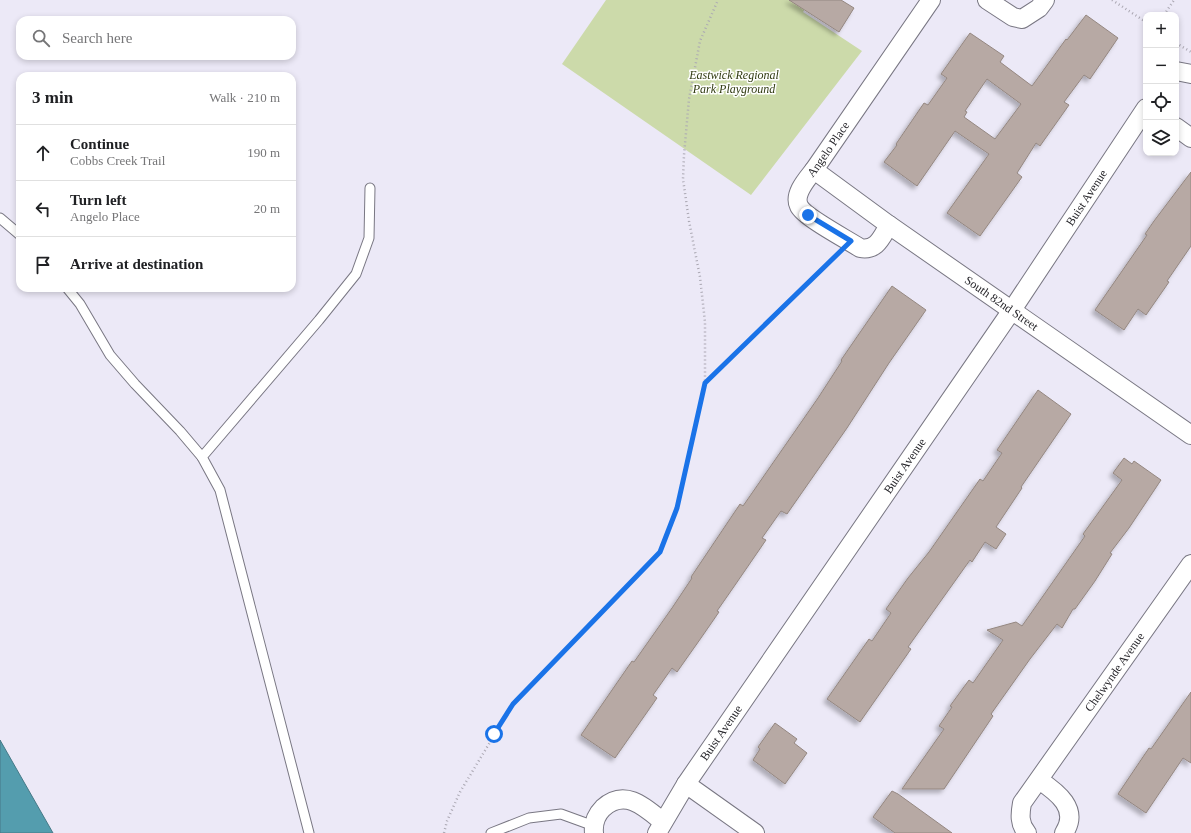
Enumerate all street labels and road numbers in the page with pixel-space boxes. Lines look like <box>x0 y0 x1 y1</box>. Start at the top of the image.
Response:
street label: Angelo Place <box>804 119 852 180</box>
street label: Buist Avenue <box>1063 167 1110 228</box>
street label: South 82nd Street <box>962 273 1041 334</box>
street label: Buist Avenue <box>881 436 929 496</box>
street label: Chelwynde Avenue <box>1082 630 1147 714</box>
street label: Buist Avenue <box>697 702 745 763</box>

